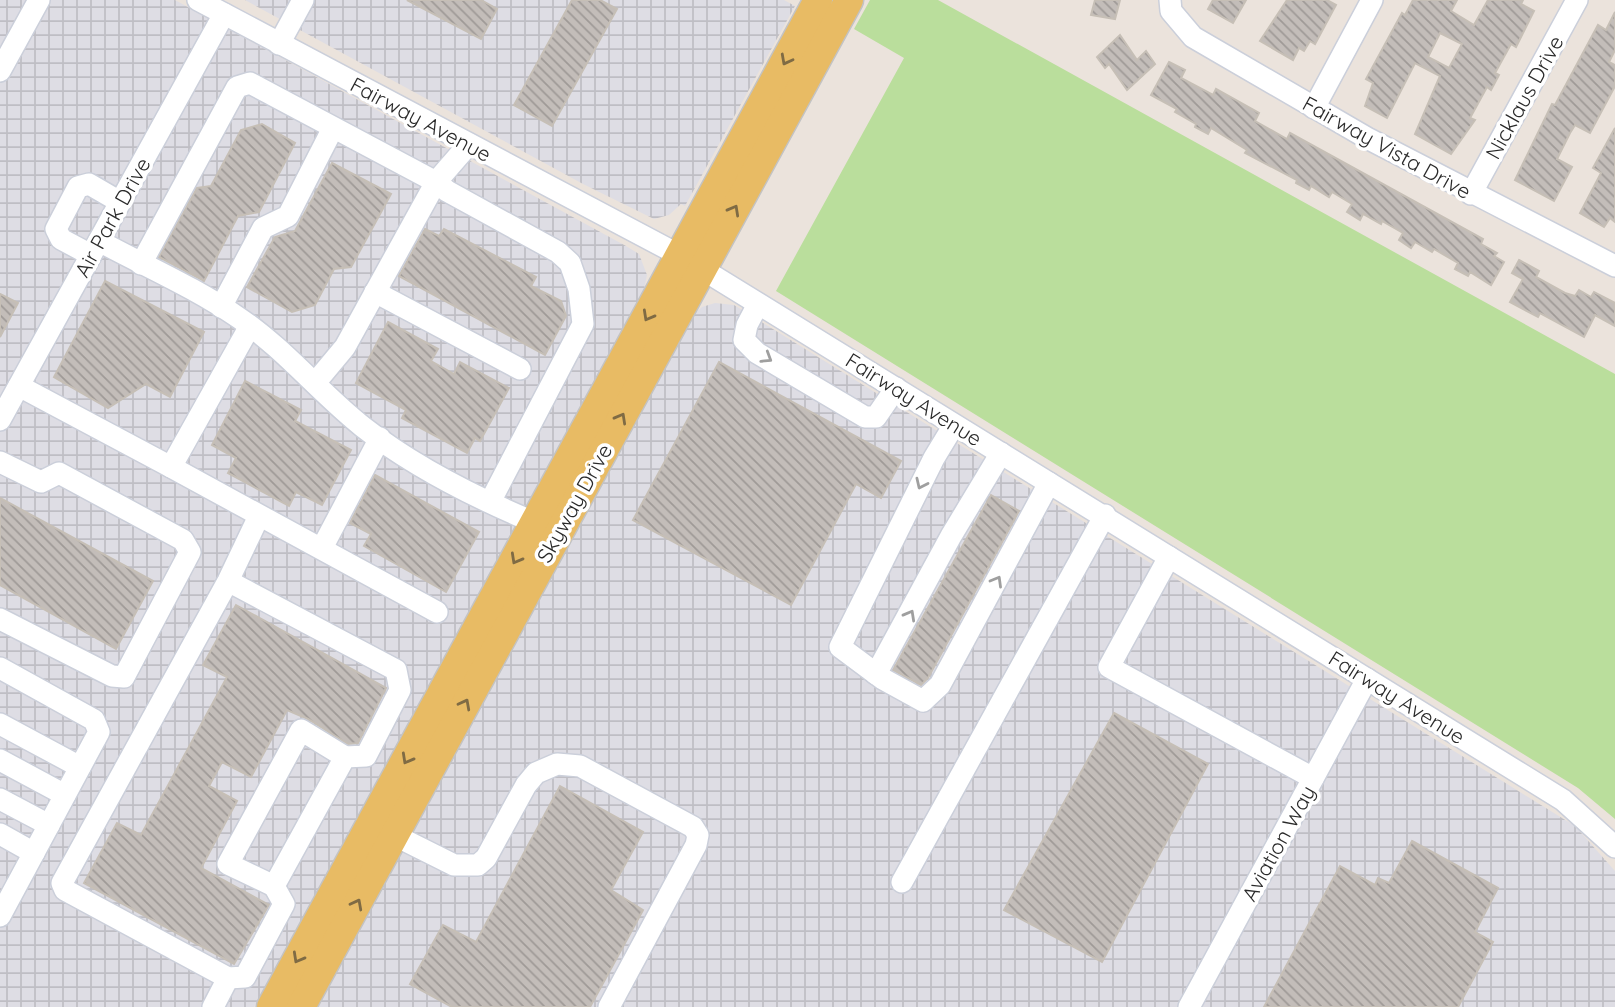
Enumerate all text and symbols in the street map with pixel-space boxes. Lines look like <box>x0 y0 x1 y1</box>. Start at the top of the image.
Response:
street label: Nicklaus Drive <box>1479 31 1569 163</box>
one-way arrow <box>781 53 794 65</box>
street label: Fairway Avenue <box>346 71 496 167</box>
street label: Fairway Vista Drive <box>1298 90 1476 204</box>
street label: Air Park Drive <box>68 153 156 281</box>
one-way arrow <box>726 204 740 217</box>
one-way arrow <box>643 309 656 322</box>
street label: Fairway Avenue <box>841 347 987 451</box>
one-way arrow <box>759 350 772 363</box>
one-way arrow <box>612 413 626 425</box>
street label: Skyway Drive <box>531 439 617 567</box>
one-way arrow <box>916 477 930 489</box>
one-way arrow <box>511 552 524 564</box>
one-way arrow <box>989 575 1002 588</box>
one-way arrow <box>902 610 915 622</box>
street label: Fairway Avenue <box>1324 645 1470 749</box>
one-way arrow <box>457 698 470 711</box>
one-way arrow <box>401 751 415 764</box>
street label: Aviation Way <box>1236 781 1320 905</box>
one-way arrow <box>348 899 362 911</box>
one-way arrow <box>292 951 306 963</box>

